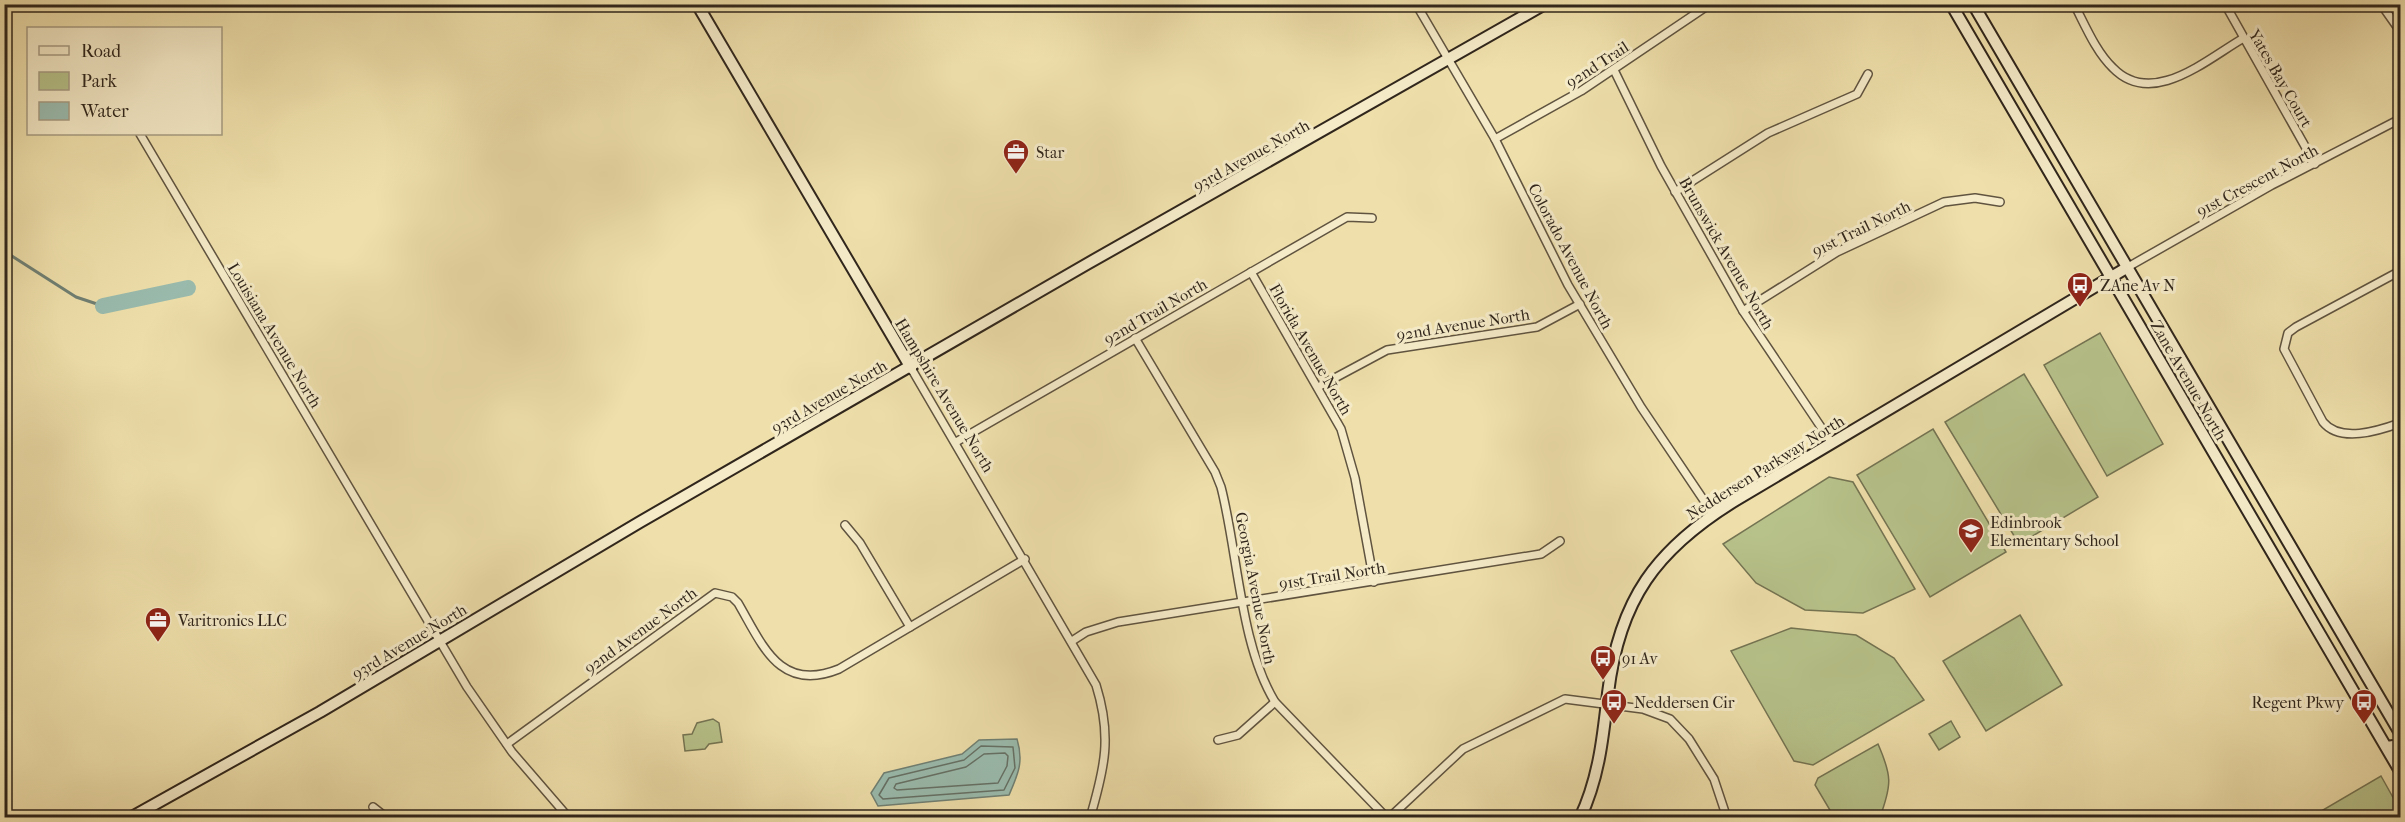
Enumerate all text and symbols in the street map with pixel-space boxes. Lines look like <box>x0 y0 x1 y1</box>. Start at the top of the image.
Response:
street label: Yates Bay Court <box>2244 25 2316 131</box>
legend <box>27 27 222 135</box>
street label: 92nd Trail <box>1562 37 1633 92</box>
text: Road <box>81 41 121 62</box>
text: Park <box>81 71 118 92</box>
text: Water <box>80 101 129 122</box>
street label: 93rd Avenue North <box>1190 116 1313 195</box>
office icon: Star <box>1001 137 1031 175</box>
street label: 91st Crescent North <box>2193 140 2321 221</box>
place label: Star <box>1036 143 1064 162</box>
street label: Brunswick Avenue North <box>1675 173 1778 333</box>
street label: Colorado Avenue North <box>1524 180 1617 332</box>
street label: 91st Trail North <box>1809 196 1914 260</box>
street label: Louisiana Avenue North <box>224 259 326 411</box>
bus stop icon: ZAne Av N <box>2065 270 2095 308</box>
street label: 92nd Trail North <box>1100 274 1210 349</box>
place label: ZAne Av N <box>2100 276 2175 295</box>
street label: Florida Avenue North <box>1265 280 1356 418</box>
street label: 92nd Avenue North <box>1395 305 1531 344</box>
street label: Hampshire Avenue North <box>891 315 998 476</box>
street label: Zane Avenue North <box>2147 317 2231 444</box>
street label: 93rd Avenue North <box>768 356 890 437</box>
street label: Neddersen Parkway North <box>1683 411 1848 524</box>
street label: Georgia Avenue North <box>1231 510 1280 666</box>
place label: Edinbrook Elementary School <box>1990 513 2119 550</box>
school or university icon: Edinbrook Elementary School <box>1956 516 1986 554</box>
street label: 91st Trail North <box>1278 558 1386 593</box>
street label: 92nd Avenue North <box>580 583 700 678</box>
street label: 93rd Avenue North <box>349 600 470 683</box>
office icon: Varitronics LLC <box>143 605 173 643</box>
place label: Varitronics LLC <box>177 611 287 630</box>
bus stop icon: 91 Av <box>1588 643 1618 681</box>
place label: 91 Av <box>1622 649 1659 668</box>
bus stop icon: Neddersen Cir <box>1599 687 1629 725</box>
bus stop icon: Regent Pkwy <box>2349 687 2379 725</box>
place label: Neddersen Cir <box>1634 693 1735 712</box>
place label: Regent Pkwy <box>2252 693 2344 712</box>

